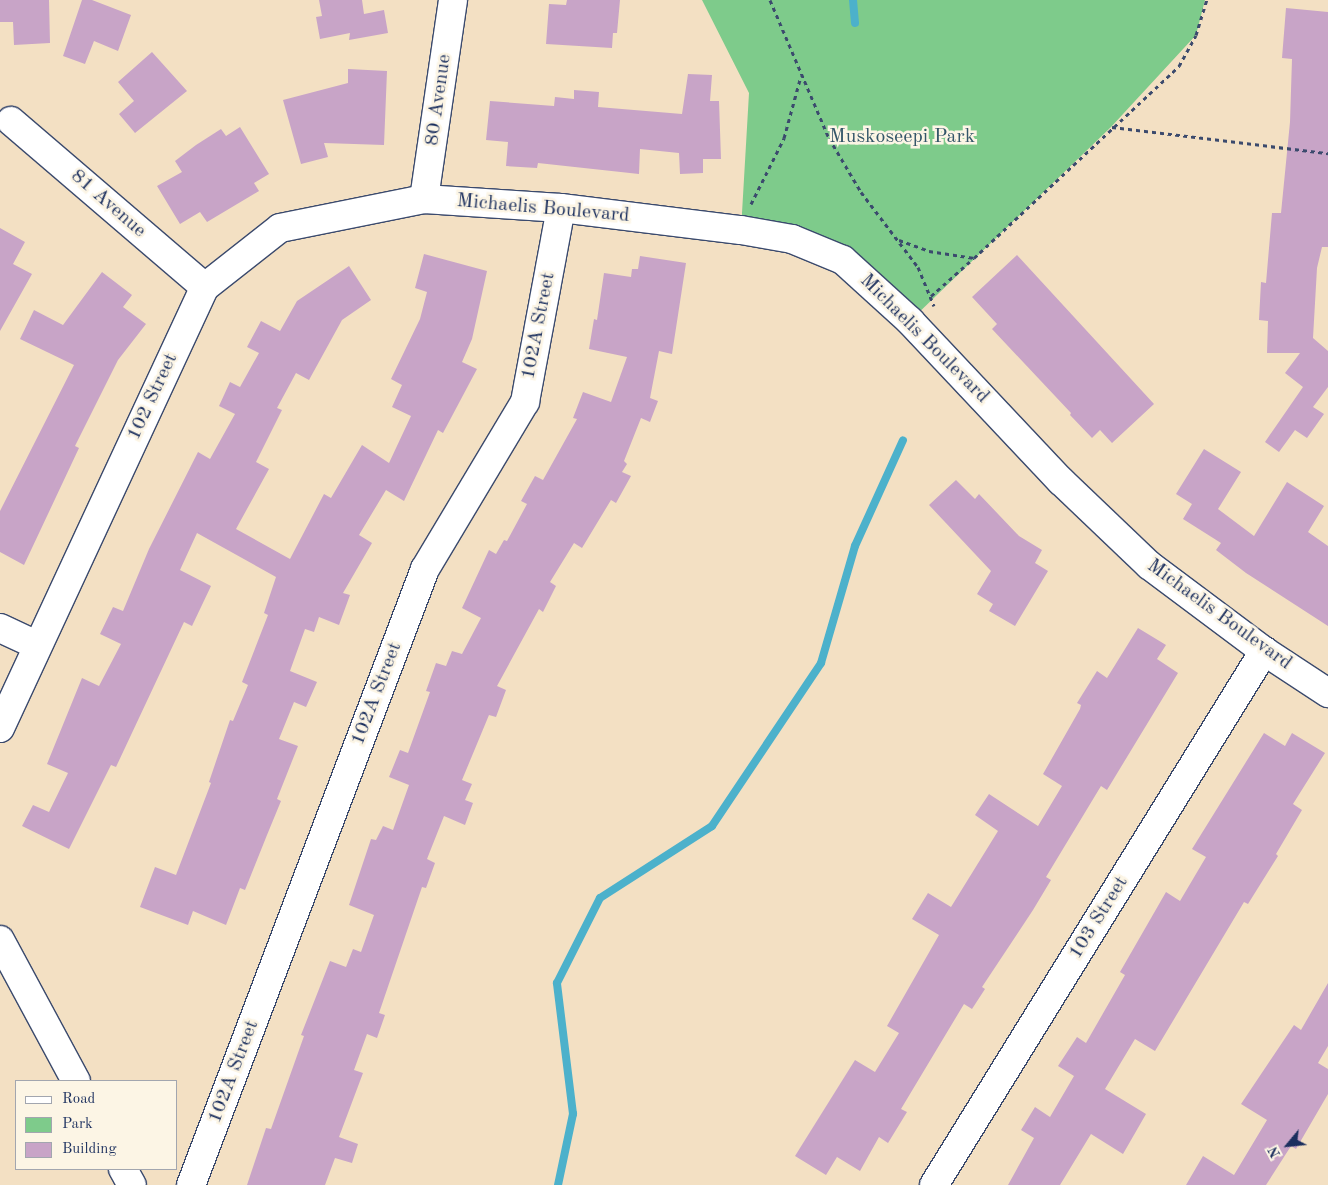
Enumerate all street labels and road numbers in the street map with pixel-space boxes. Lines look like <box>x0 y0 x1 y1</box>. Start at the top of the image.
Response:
street label: 80 Avenue <box>421 53 457 147</box>
street label: 81 Avenue <box>65 165 151 243</box>
street label: Michaelis Boulevard <box>456 189 630 229</box>
street label: Michaelis Boulevard <box>854 269 994 409</box>
street label: 102A Street <box>517 270 561 382</box>
street label: 102 Street <box>122 350 184 444</box>
street label: Michaelis Boulevard <box>1142 554 1296 676</box>
street label: 102A Street <box>346 639 408 749</box>
street label: 103 Street <box>1064 872 1134 964</box>
street label: 102A Street <box>203 1017 265 1127</box>

